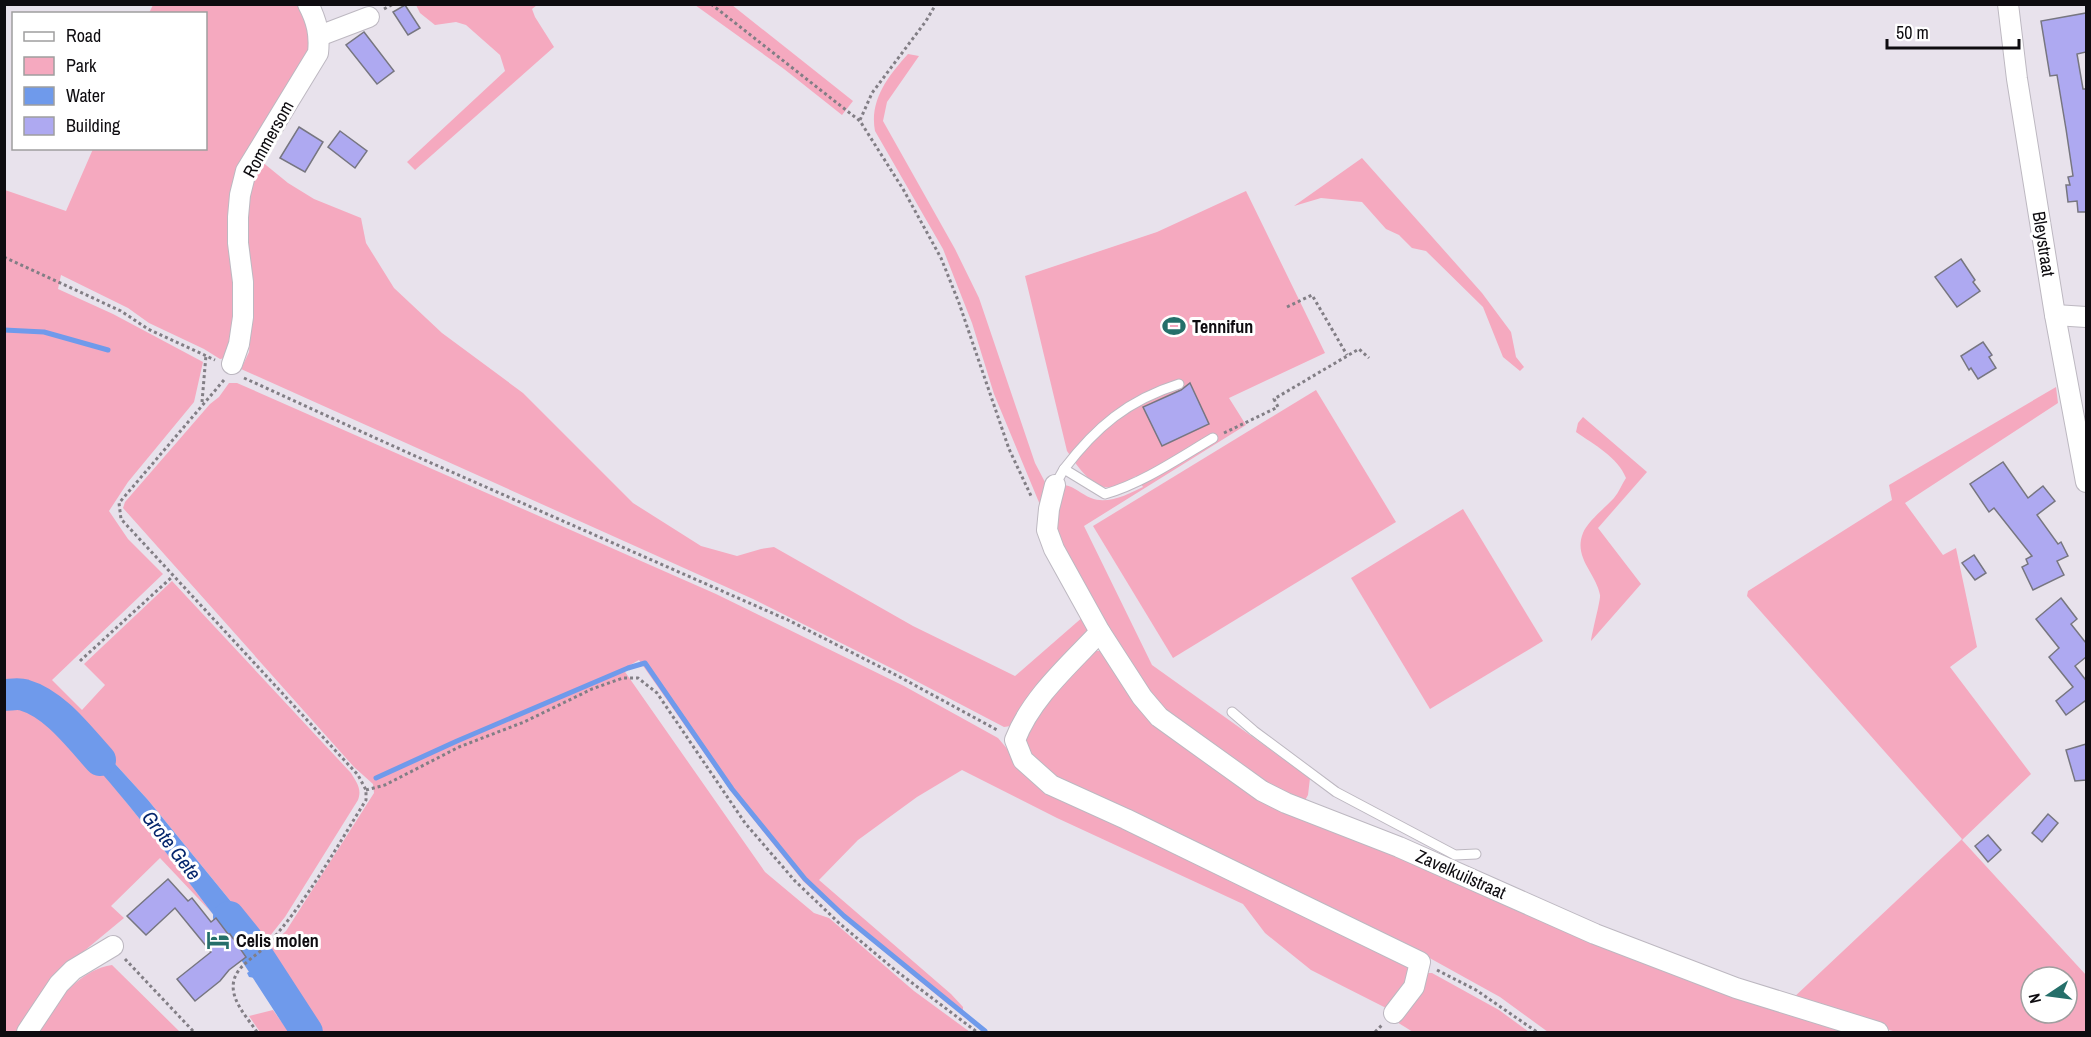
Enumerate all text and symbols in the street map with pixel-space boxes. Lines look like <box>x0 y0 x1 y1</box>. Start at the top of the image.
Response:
legend <box>12 12 207 150</box>
scale bar <box>1887 12 2019 50</box>
text: 50 m <box>1896 20 1929 45</box>
text: Road <box>66 23 101 48</box>
text: Park <box>66 53 97 78</box>
text: Water <box>66 83 105 108</box>
street label: Rommersom <box>237 96 299 182</box>
text: Building <box>66 113 121 138</box>
street label: Bleystraat <box>2027 210 2061 278</box>
sports icon: Tennifun <box>1161 313 1187 339</box>
place label: Tennifun <box>1192 314 1253 339</box>
water label: Grote Gete <box>136 805 208 885</box>
street label: Zavelkuilstraat <box>1412 843 1510 905</box>
hotel icon: Celis molen <box>205 927 231 953</box>
place label: Celis molen <box>236 928 319 953</box>
north arrow <box>2019 965 2079 1025</box>
text: N <box>2023 991 2046 1005</box>

